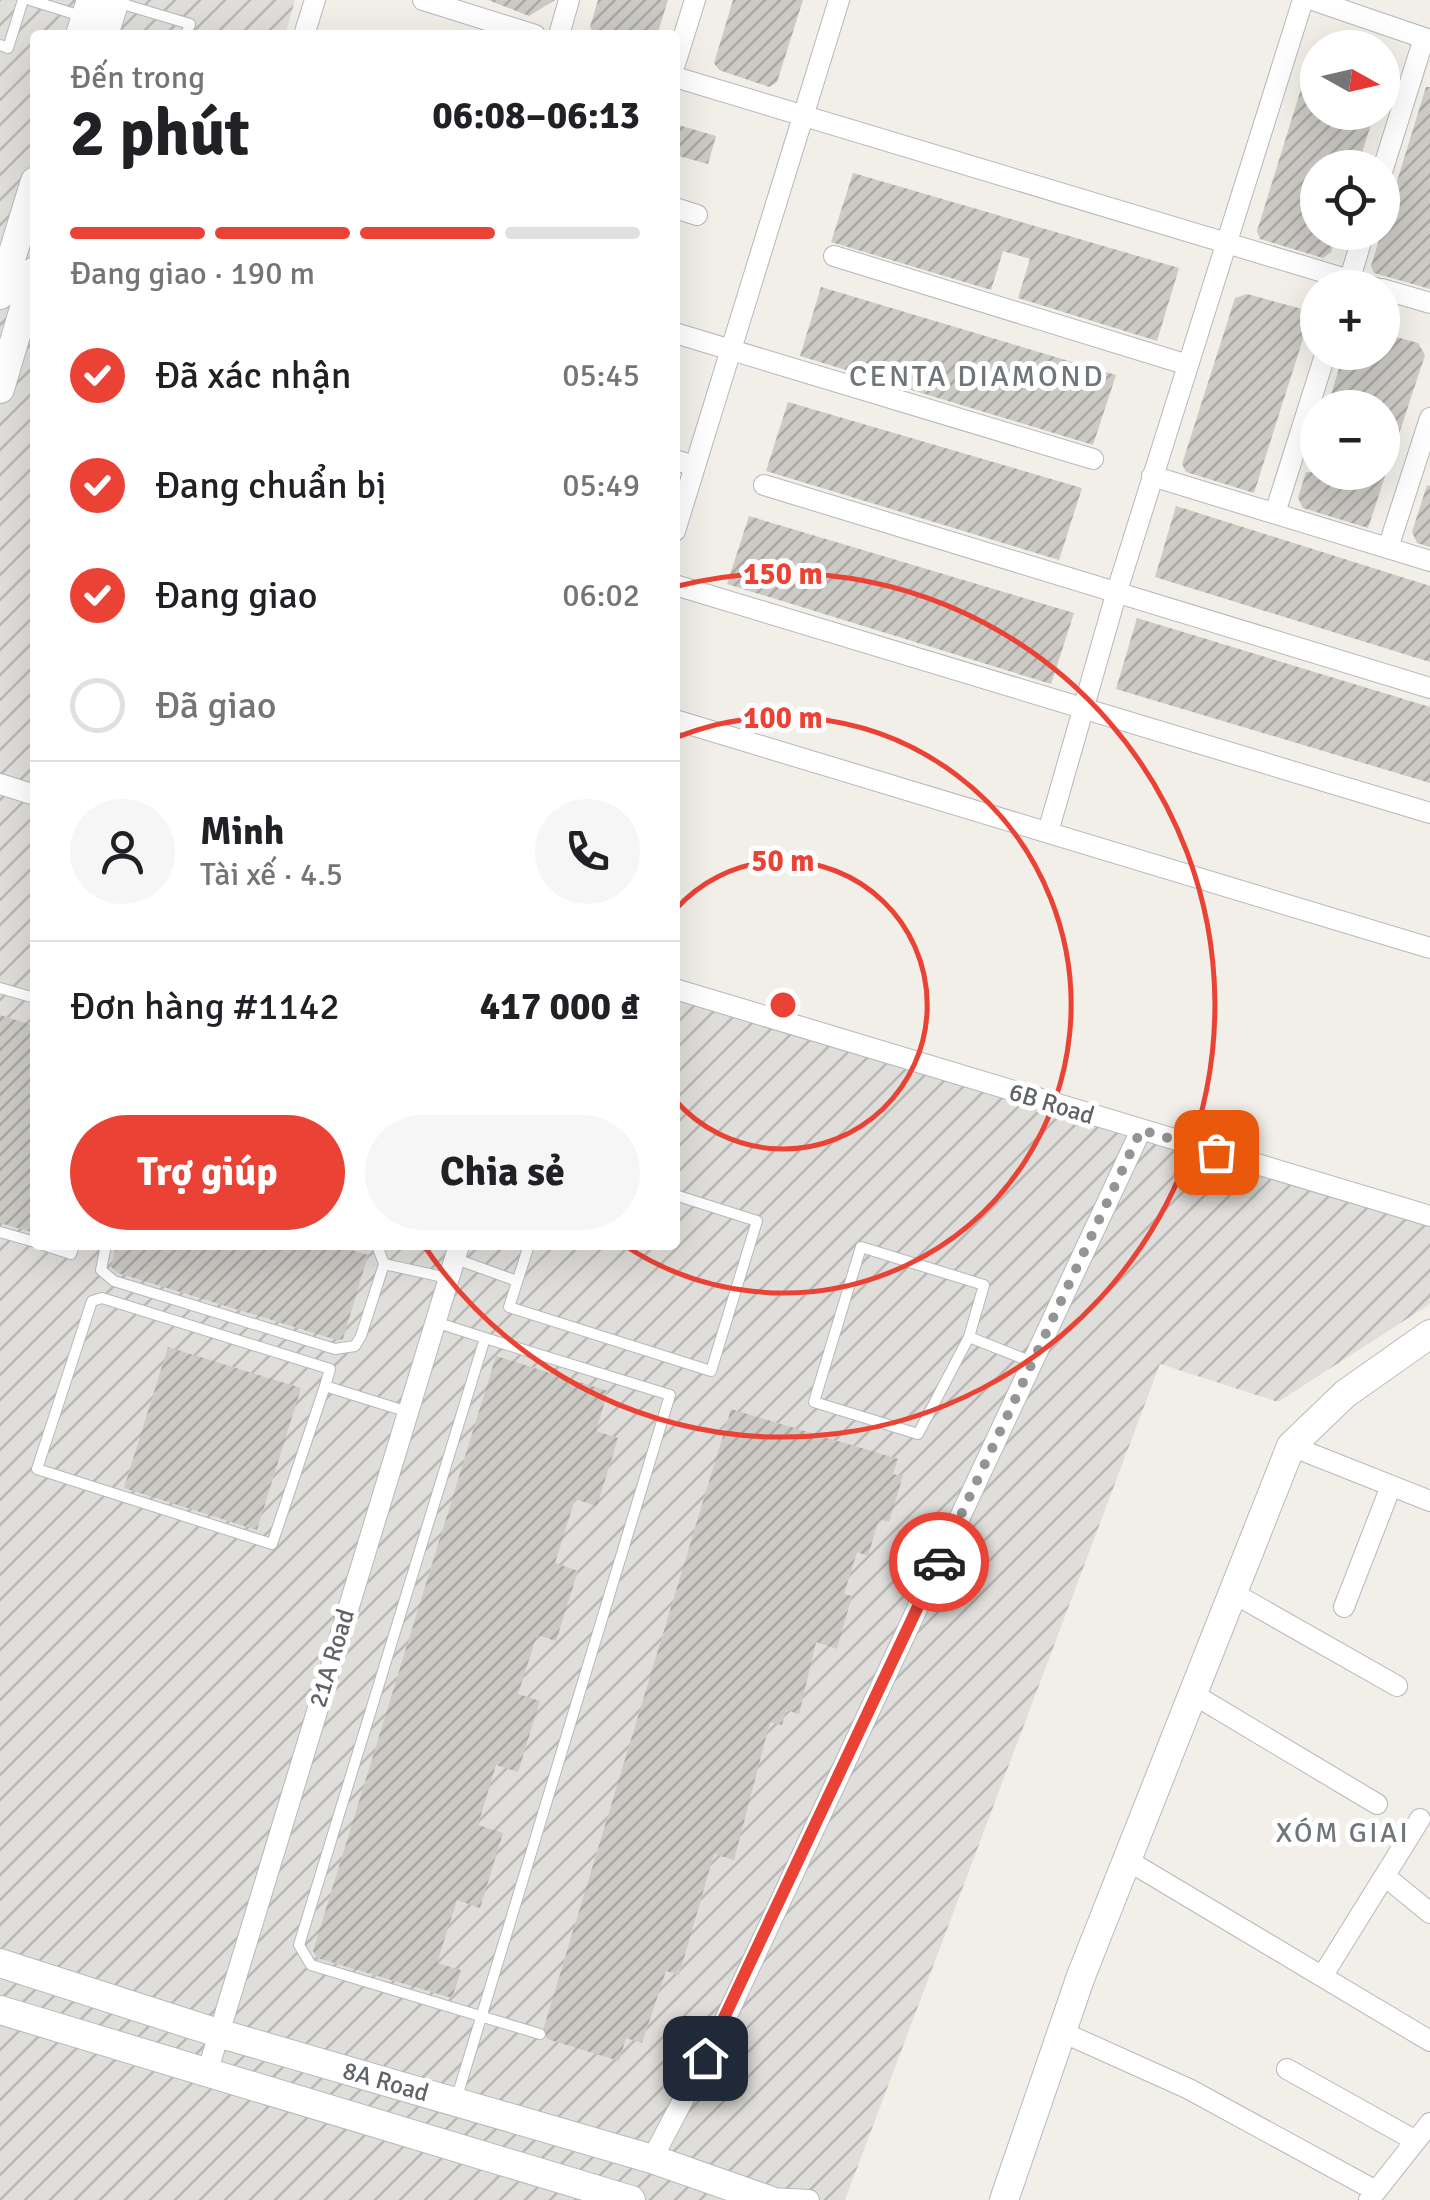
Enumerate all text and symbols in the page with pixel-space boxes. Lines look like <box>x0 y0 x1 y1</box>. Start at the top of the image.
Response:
north arrow <box>1300 30 1400 130</box>
map controls <box>1300 30 1400 490</box>
text: Đến trong <box>70 58 205 97</box>
text: 06:08–06:13 <box>432 92 640 139</box>
text: 2 phút <box>70 94 250 174</box>
button: locate <box>1300 150 1400 250</box>
text: Đang giao · 190 m <box>70 254 315 293</box>
button: + <box>1300 270 1400 370</box>
icon: check <box>70 348 125 403</box>
text: Đã xác nhận <box>155 352 352 399</box>
text: 05:45 <box>562 356 640 395</box>
district label: CENTA DIAMOND <box>849 358 1105 395</box>
button: − <box>1300 390 1400 490</box>
icon: check <box>70 458 125 513</box>
text: Đang chuẩn bị <box>155 462 386 509</box>
text: 05:49 <box>562 466 640 505</box>
text: 150 m <box>743 556 823 593</box>
icon: check <box>70 568 125 623</box>
text: Đang giao <box>155 572 317 619</box>
text: 06:02 <box>562 576 640 615</box>
text: Đã giao <box>155 682 277 729</box>
text: 100 m <box>743 700 823 737</box>
button: person <box>70 799 175 904</box>
button: phone <box>535 799 640 904</box>
text: Minh <box>200 808 284 855</box>
text: 50 m <box>751 843 815 880</box>
text: Tài xế · 4.5 <box>200 855 343 894</box>
text: Đơn hàng #1142 <box>70 983 340 1030</box>
text: 417 000 ₫ <box>480 983 640 1030</box>
centre of rings <box>765 987 801 1023</box>
street label: 6B Road <box>1005 1076 1098 1131</box>
pin <box>1174 1110 1259 1195</box>
button: Trợ giúp <box>70 1115 345 1230</box>
button: Chia sẻ <box>365 1115 640 1230</box>
icon: bag <box>1189 1125 1244 1180</box>
courier <box>889 1512 989 1612</box>
icon: car <box>912 1535 967 1590</box>
street label: 21A Road <box>302 1605 361 1711</box>
district label: XÓM GIAI <box>1276 1816 1410 1850</box>
pin <box>663 2016 748 2101</box>
icon: home <box>678 2031 733 2086</box>
street label: 8A Road <box>339 2054 432 2108</box>

